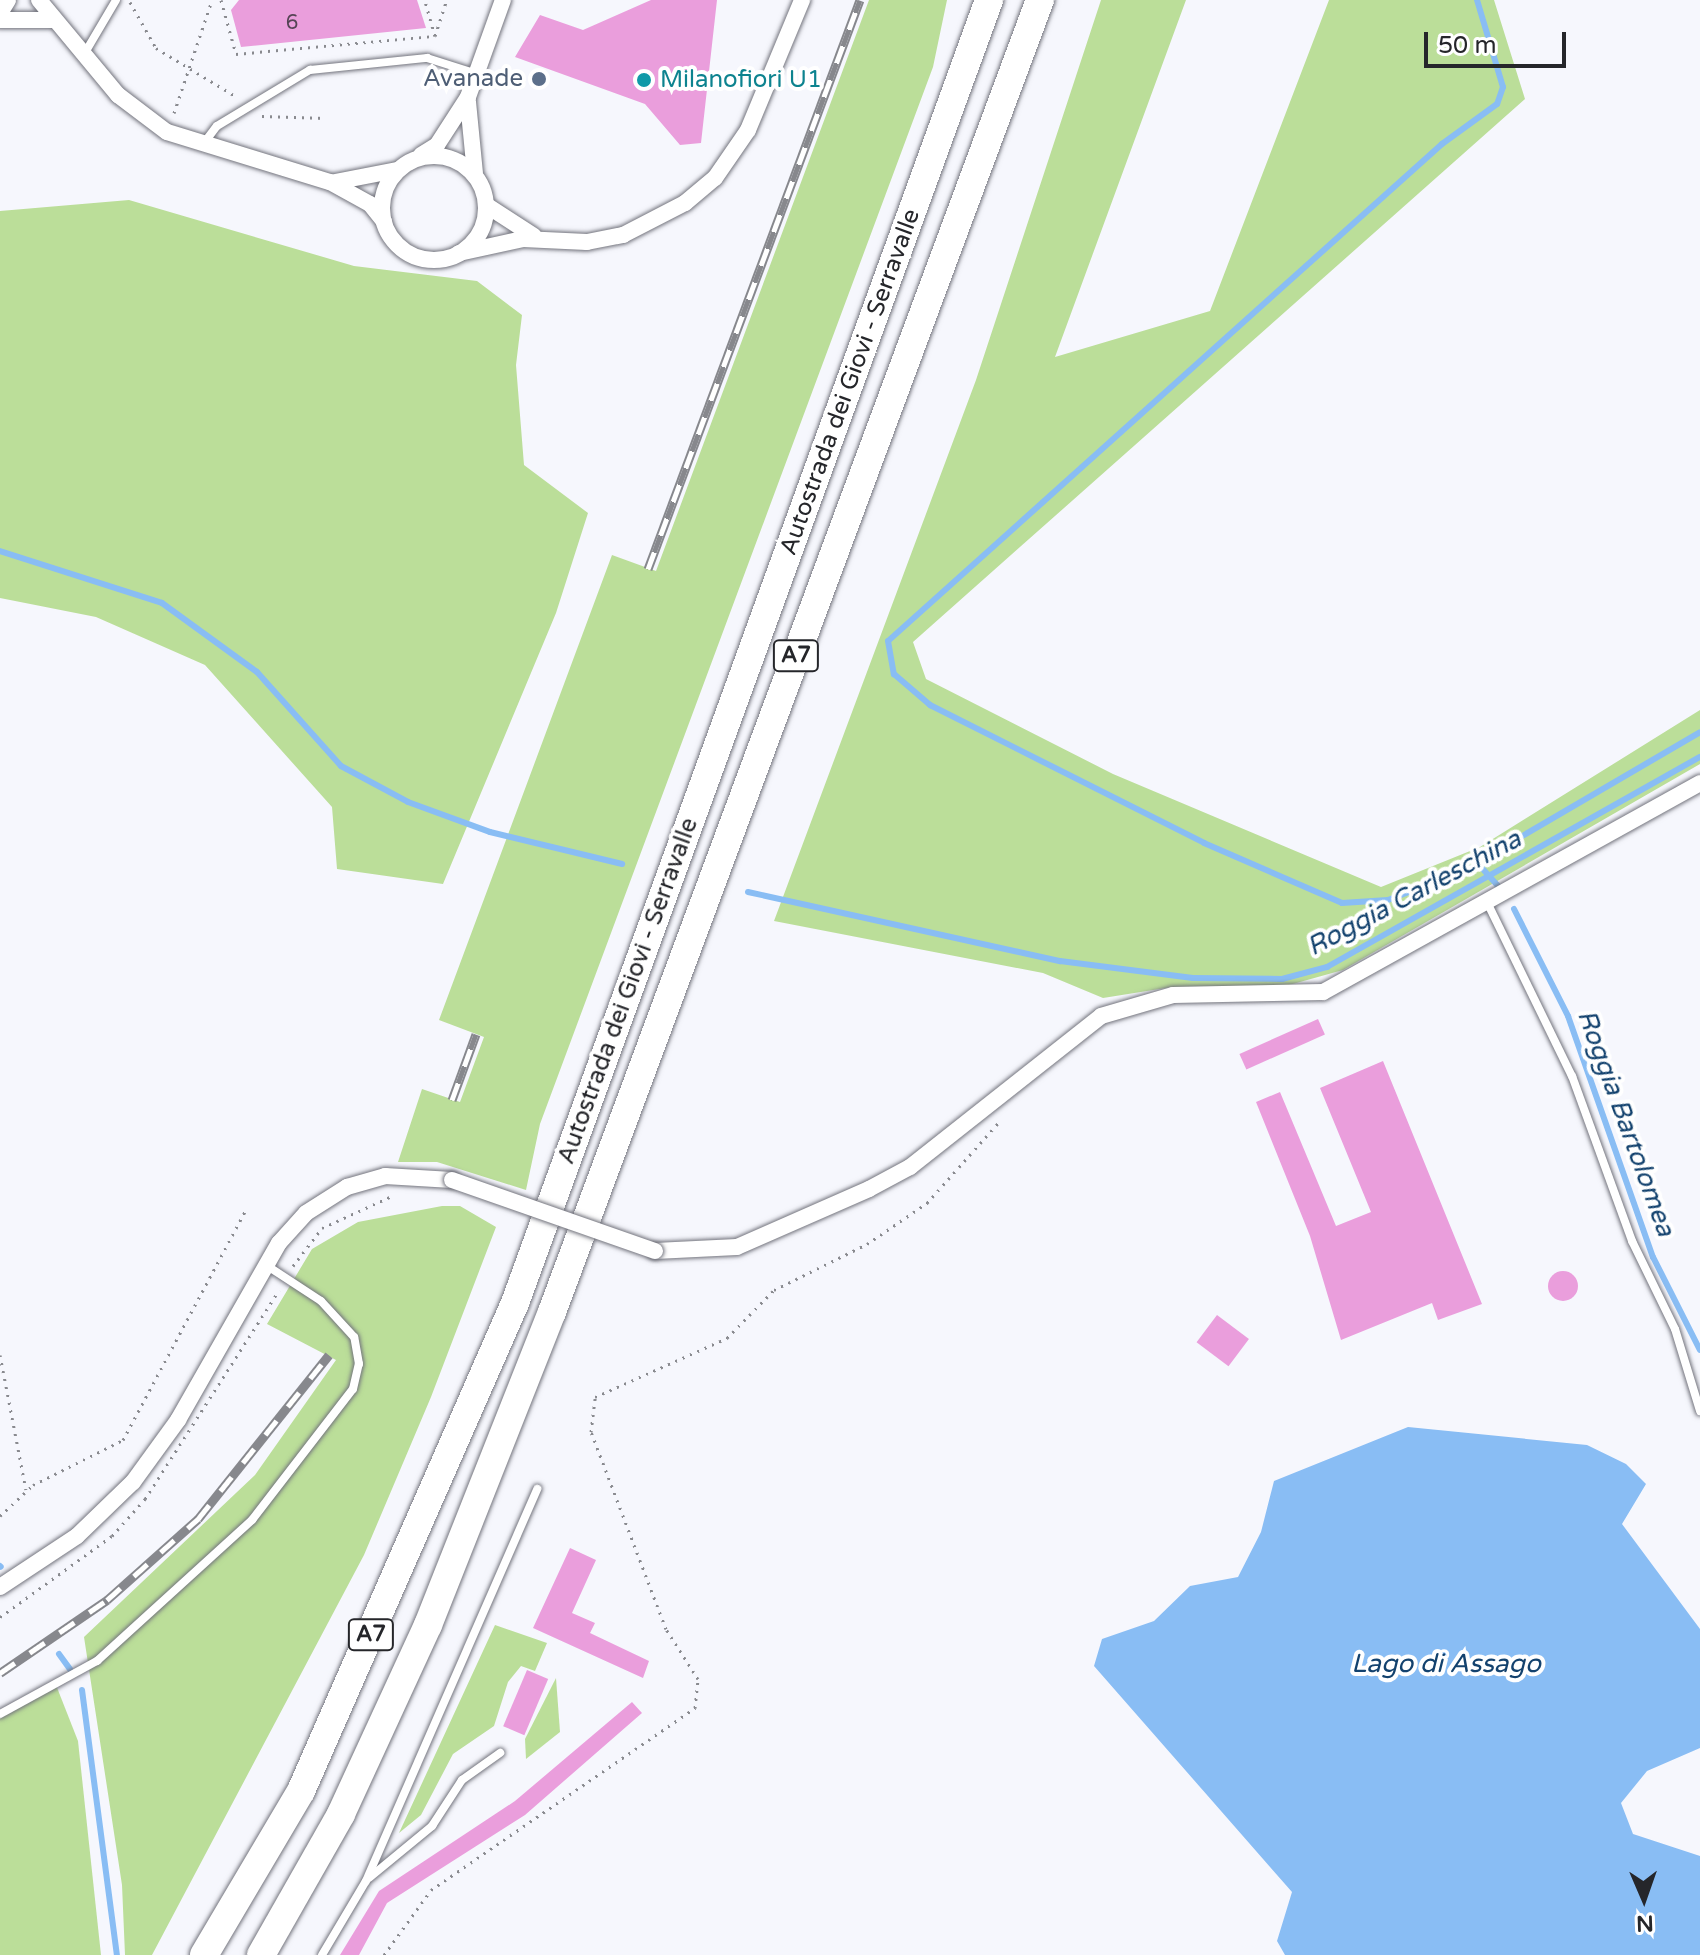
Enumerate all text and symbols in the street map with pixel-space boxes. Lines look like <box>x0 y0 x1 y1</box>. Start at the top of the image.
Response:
house number: 6 <box>286 11 298 35</box>
scale bar <box>1428 16 1570 66</box>
text: 50 m <box>1438 31 1496 60</box>
place label: Avanade <box>423 65 523 93</box>
place label: Milanofiori U1 <box>660 66 822 94</box>
marker: Avanade <box>530 70 548 88</box>
marker: Milanofiori U1 <box>635 71 653 89</box>
street label: Autostrada dei Giovi - Serravalle <box>774 205 926 559</box>
road number: A7 <box>772 638 820 674</box>
street label: Autostrada dei Giovi - Serravalle <box>552 814 704 1168</box>
water label: Roggia Carleschina <box>1302 823 1526 963</box>
water label: Roggia Bartolomea <box>1571 1006 1681 1240</box>
road number: A7 <box>347 1617 395 1653</box>
water label: Lago di Assago <box>1351 1648 1541 1680</box>
north arrow <box>1604 1859 1684 1939</box>
text: N <box>1636 1910 1654 1936</box>

